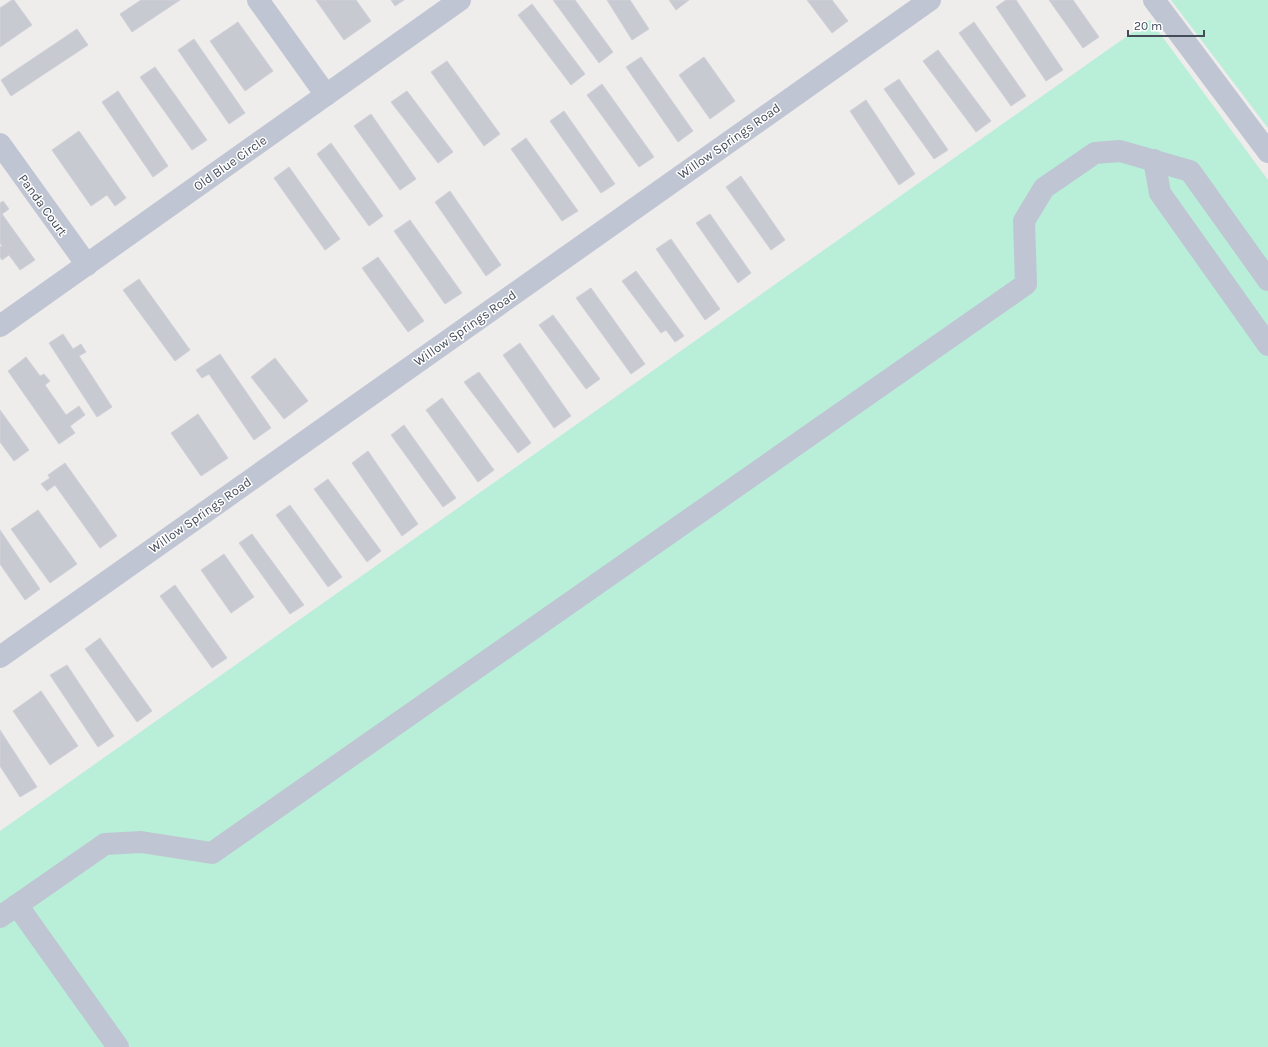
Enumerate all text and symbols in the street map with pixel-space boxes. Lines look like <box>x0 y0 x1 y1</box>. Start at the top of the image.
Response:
scale bar <box>1128 12 1204 38</box>
text: 20 m <box>1134 19 1162 33</box>
street label: Willow Springs Road <box>675 100 783 182</box>
street label: Old Blue Circle <box>191 132 270 194</box>
street label: Panda Court <box>16 171 70 239</box>
street label: Willow Springs Road <box>411 287 519 369</box>
street label: Willow Springs Road <box>146 474 254 556</box>

